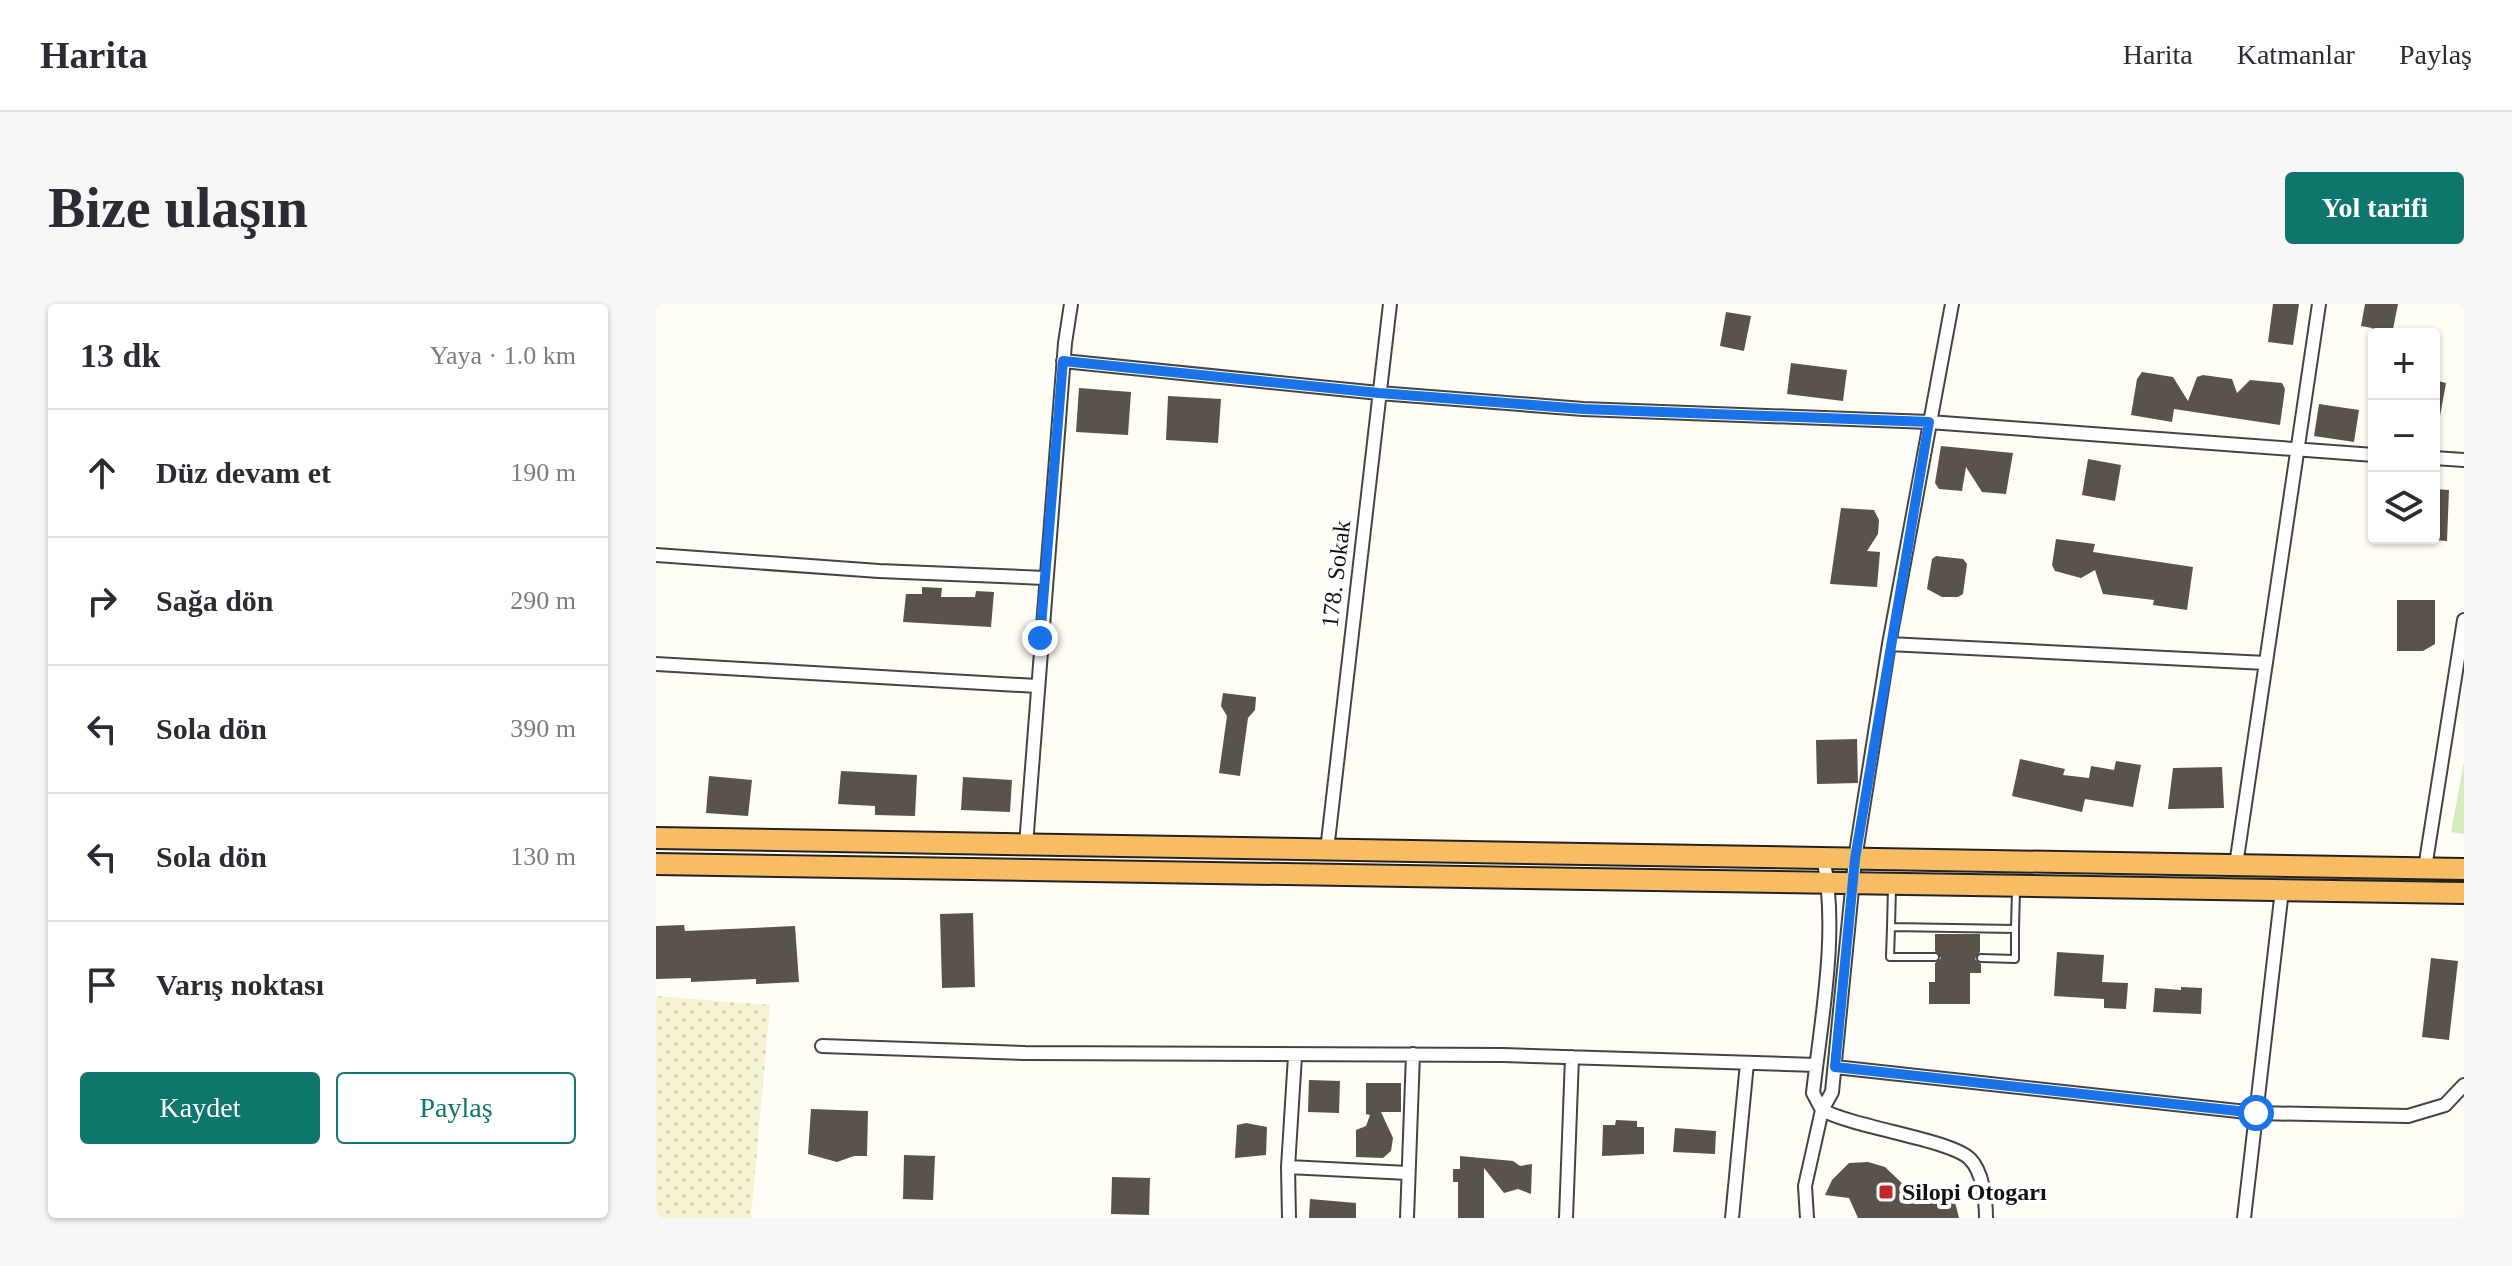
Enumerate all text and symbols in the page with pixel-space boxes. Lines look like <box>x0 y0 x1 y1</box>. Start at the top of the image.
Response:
text: Harita <box>40 34 148 76</box>
text: Harita <box>2123 39 2193 70</box>
text: Katmanlar <box>2237 39 2355 70</box>
text: Paylaş <box>2399 39 2472 70</box>
button: Yol tarifi <box>2285 172 2464 244</box>
text: Bize ulaşın <box>48 177 308 239</box>
map controls <box>2368 328 2440 544</box>
button: + <box>2368 328 2440 400</box>
text: 13 dk <box>80 337 160 374</box>
text: Yaya · 1.0 km <box>430 341 576 370</box>
button: − <box>2368 400 2440 472</box>
icon: ahead <box>80 451 124 495</box>
text: Düz devam et <box>156 456 331 489</box>
text: 190 m <box>510 458 576 487</box>
button: layers <box>2368 472 2440 544</box>
street label: 178. Sokak <box>1317 519 1355 629</box>
icon: right <box>80 579 124 623</box>
text: Sağa dön <box>156 584 274 617</box>
text: 290 m <box>510 586 576 615</box>
route end <box>1022 620 1058 656</box>
icon: left <box>80 707 124 751</box>
text: Sola dön <box>156 712 267 745</box>
text: 390 m <box>510 714 576 743</box>
icon: left <box>80 835 124 879</box>
text: Sola dön <box>156 840 267 873</box>
text: 130 m <box>510 842 576 871</box>
icon: arrive <box>80 963 124 1007</box>
text: Varış noktası <box>156 968 324 1001</box>
button: Kaydet <box>80 1072 320 1144</box>
button: Paylaş <box>336 1072 576 1144</box>
route start <box>2238 1095 2274 1131</box>
place label: Silopi Otogarı <box>1902 1179 2047 1205</box>
marker: Silopi Otogarı <box>1877 1183 1895 1201</box>

